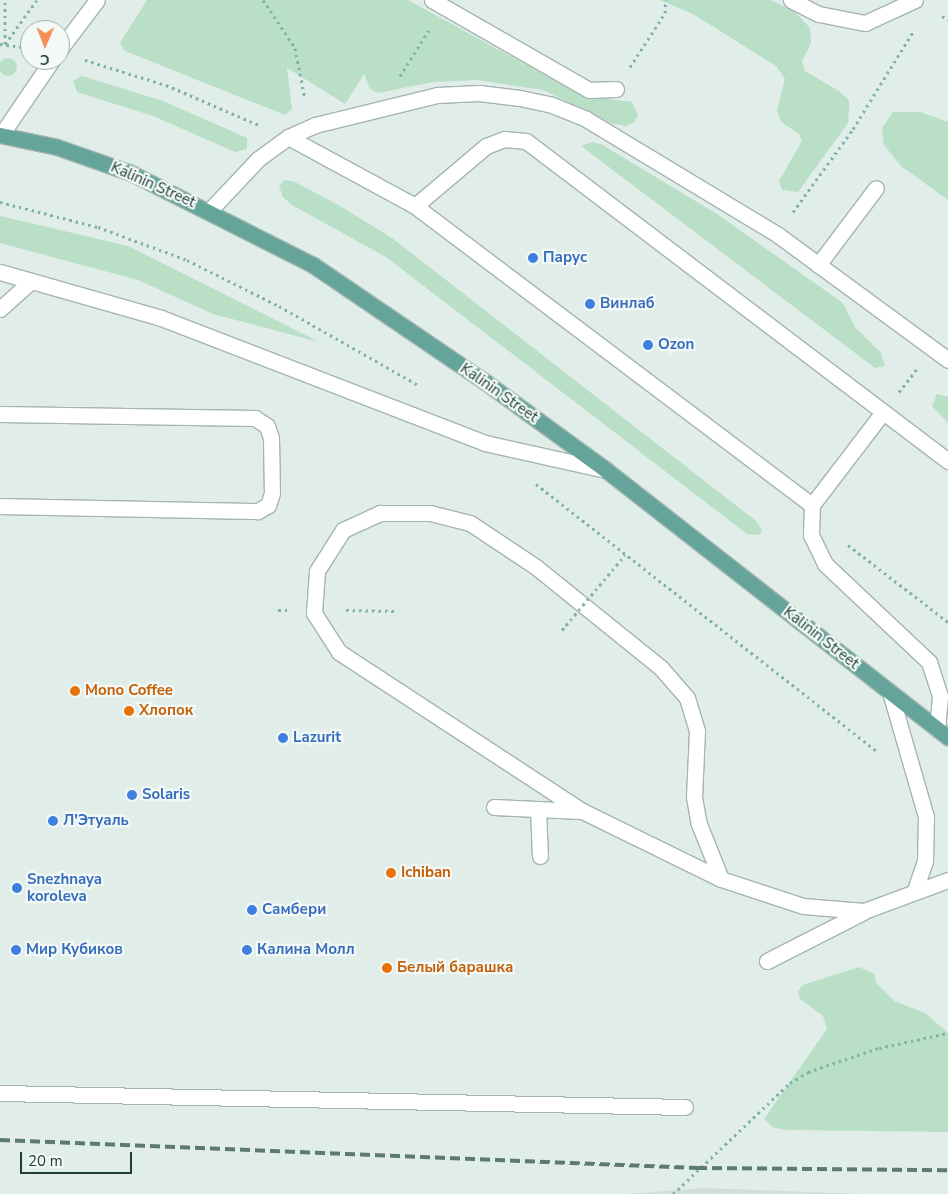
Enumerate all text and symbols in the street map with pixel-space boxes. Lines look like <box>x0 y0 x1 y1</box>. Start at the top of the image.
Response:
north arrow <box>20 20 70 70</box>
text: С <box>40 50 50 69</box>
street label: Kalinin Street <box>108 158 198 212</box>
place label: Парус <box>543 249 587 267</box>
marker: Парус <box>527 252 539 264</box>
place label: Винлаб <box>600 295 655 313</box>
marker: Винлаб <box>584 298 596 310</box>
place label: Ozon <box>658 336 694 354</box>
marker: Ozon <box>642 339 654 351</box>
street label: Kalinin Street <box>457 360 541 426</box>
street label: Kalinin Street <box>780 603 862 673</box>
place label: Mono Coffee <box>85 682 173 700</box>
marker: Mono Coffee <box>69 685 81 697</box>
place label: Хлопок <box>139 702 193 720</box>
marker: Хлопок <box>123 705 135 717</box>
place label: Lazurit <box>293 729 341 747</box>
marker: Lazurit <box>277 732 289 744</box>
place label: Solaris <box>142 786 190 804</box>
marker: Solaris <box>126 789 138 801</box>
place label: Л'Этуаль <box>63 812 129 830</box>
marker: Л'Этуаль <box>47 815 59 827</box>
place label: Ichiban <box>401 864 451 882</box>
marker: Ichiban <box>385 867 397 879</box>
place label: Snezhnaya koroleva <box>27 870 102 905</box>
marker: Snezhnaya koroleva <box>11 882 23 894</box>
place label: Самбери <box>262 901 326 919</box>
marker: Самбери <box>246 904 258 916</box>
place label: Мир Кубиков <box>26 941 123 959</box>
place label: Калина Молл <box>257 941 355 959</box>
marker: Мир Кубиков <box>10 944 22 956</box>
marker: Калина Молл <box>241 944 253 956</box>
place label: Белый барашка <box>397 959 513 977</box>
marker: Белый барашка <box>381 962 393 974</box>
scale bar <box>22 1142 135 1174</box>
text: 20 m <box>28 1151 63 1171</box>

